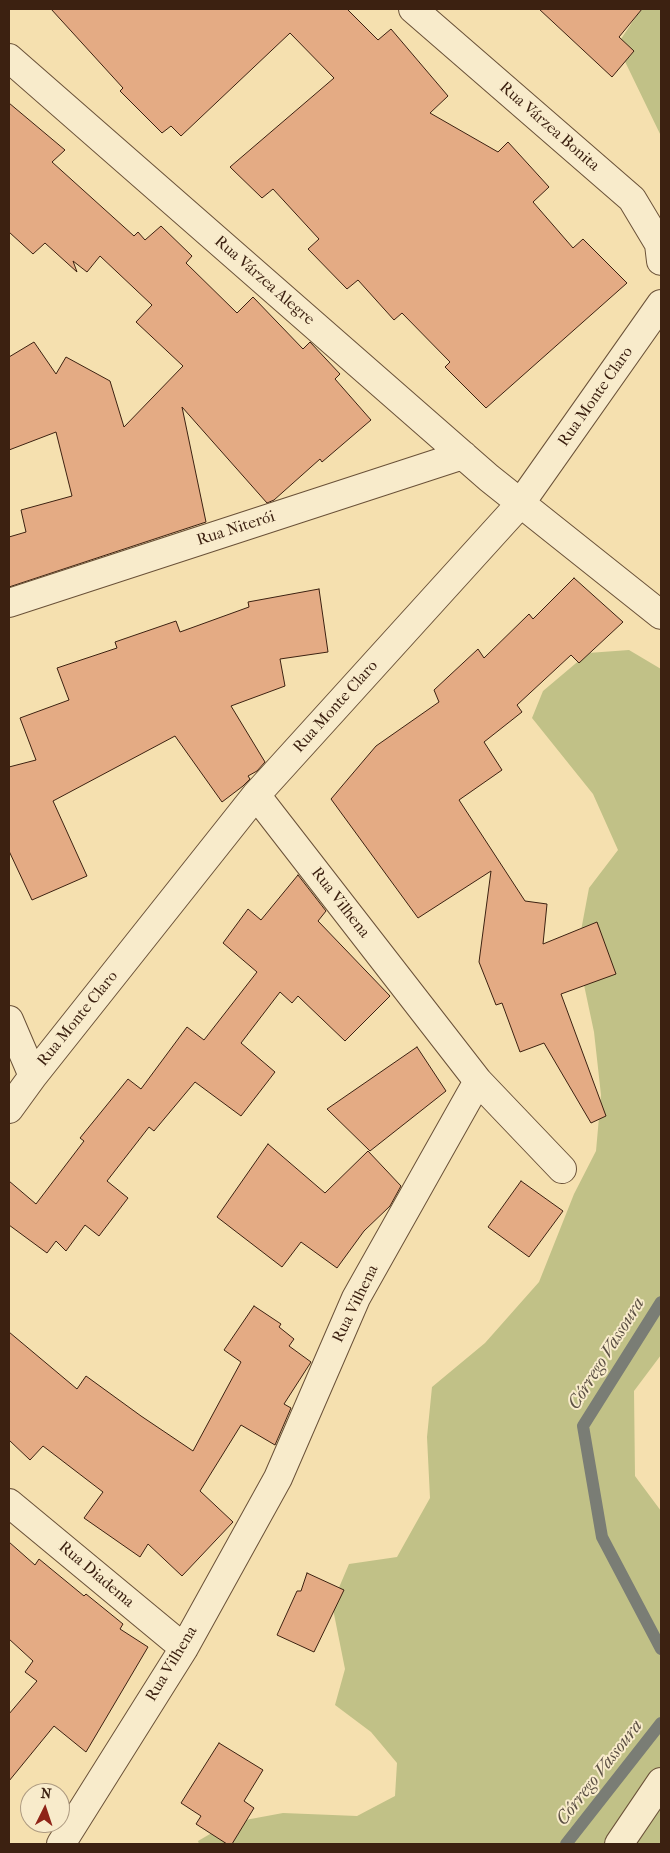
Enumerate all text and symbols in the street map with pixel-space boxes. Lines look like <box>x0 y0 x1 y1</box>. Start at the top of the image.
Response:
street label: Rua Várzea Bonita <box>495 78 603 176</box>
street label: Rua Várzea Alegre <box>210 232 318 330</box>
street label: Rua Monte Claro <box>554 343 638 451</box>
street label: Rua Niterói <box>195 507 277 551</box>
street label: Rua Monte Claro <box>290 657 382 757</box>
street label: Rua Vilhena <box>306 864 374 942</box>
street label: Rua Monte Claro <box>34 967 122 1071</box>
street label: Rua Vilhena <box>329 1262 383 1346</box>
water label: Córrego Vassoura <box>564 1294 650 1414</box>
street label: Rua Diadema <box>54 1538 138 1612</box>
street label: Rua Vilhena <box>142 1623 202 1705</box>
water label: Córrego Vassoura <box>552 1716 648 1830</box>
north arrow <box>20 1783 70 1833</box>
text: N <box>40 1785 52 1802</box>

